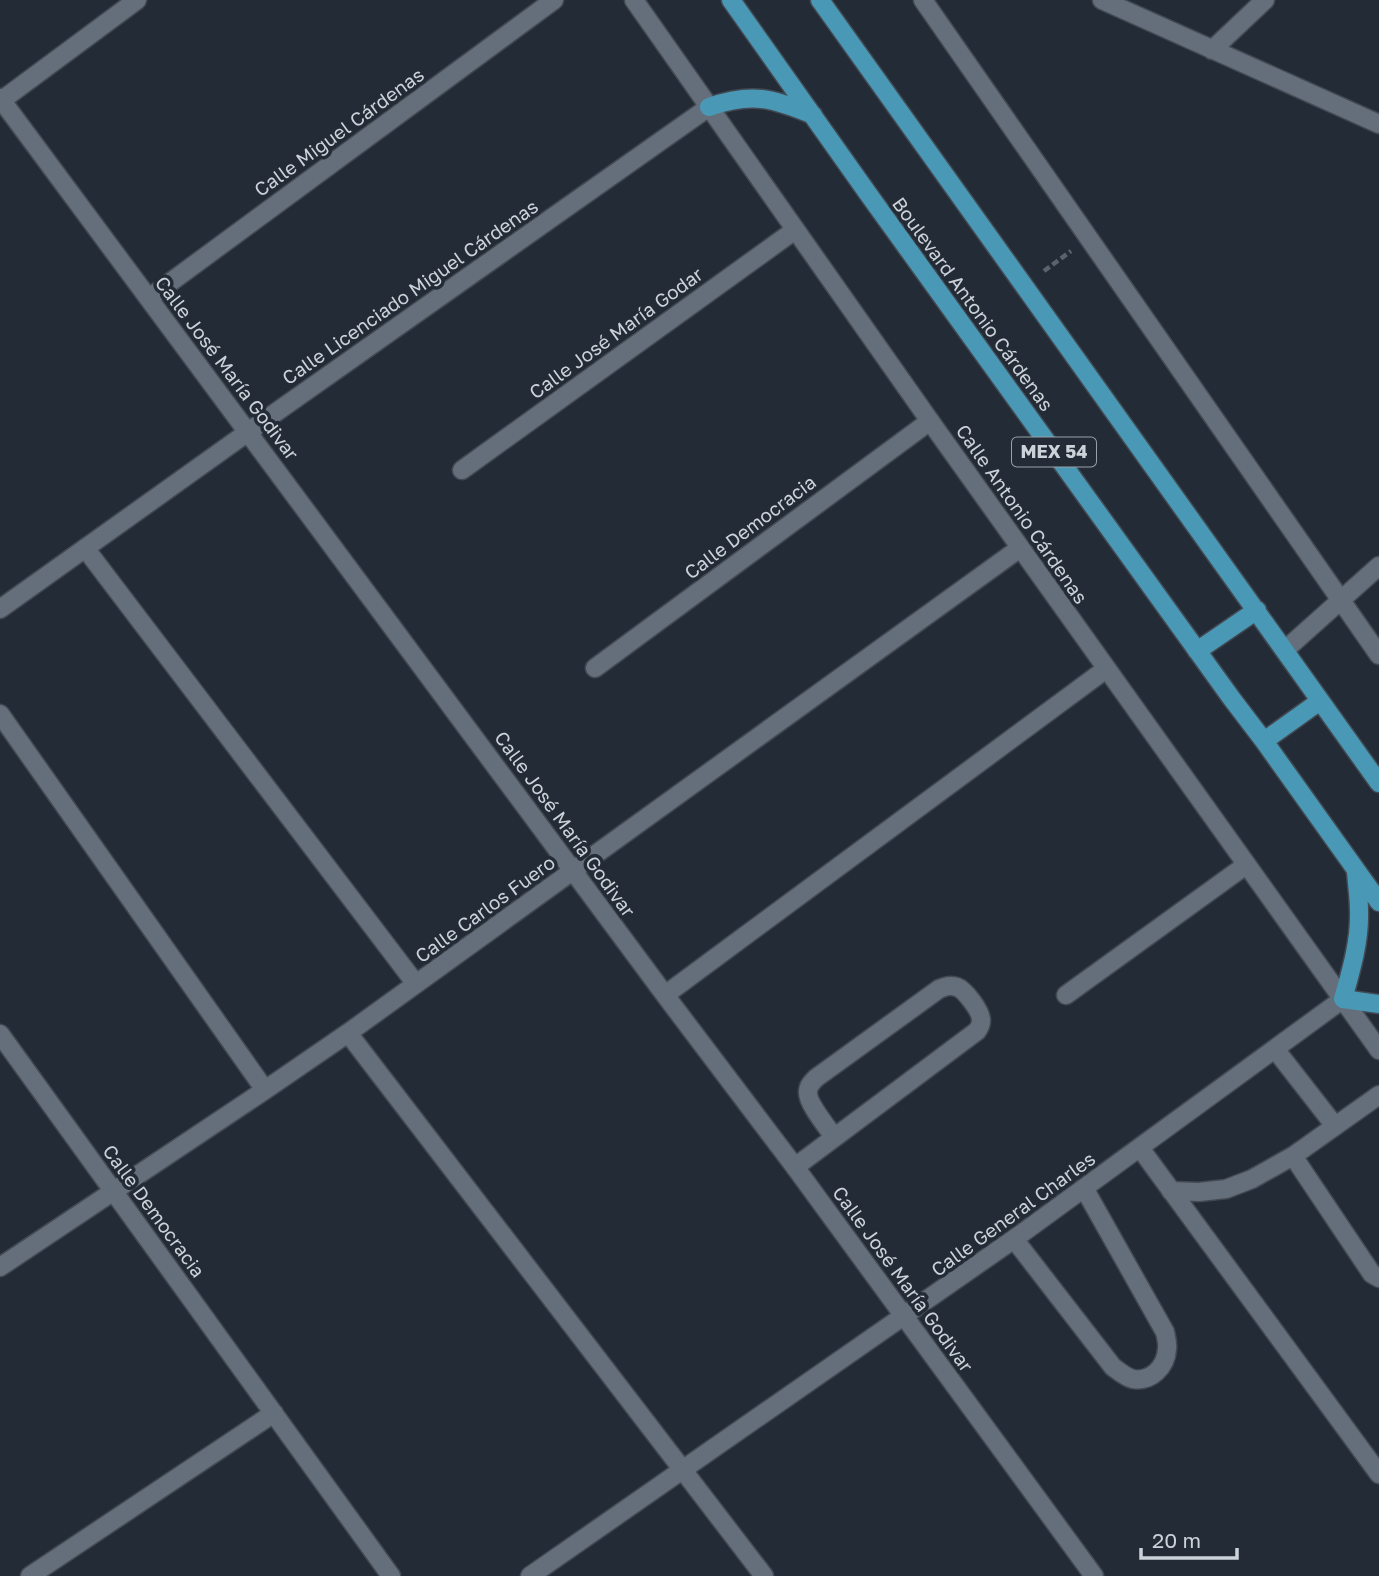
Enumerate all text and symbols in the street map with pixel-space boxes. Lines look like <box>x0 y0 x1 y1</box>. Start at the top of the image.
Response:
street label: Calle Miguel Cárdenas <box>249 62 428 201</box>
street label: Boulevard Antonio Cárdenas <box>888 192 1059 415</box>
street label: Calle Licenciado Miguel Cárdenas <box>277 194 542 389</box>
street label: Calle José María Godar <box>524 262 707 403</box>
street label: Calle José María Godivar <box>151 271 304 465</box>
street label: Calle Antonio Cárdenas <box>952 420 1093 608</box>
road number: MEX 54 <box>1012 438 1096 466</box>
street label: Calle Democracia <box>680 470 820 583</box>
street label: Calle José María Godivar <box>490 726 641 922</box>
street label: Calle Carlos Fuero <box>410 850 559 967</box>
street label: Calle Democracia <box>99 1140 210 1282</box>
street label: Calle General Charles <box>926 1146 1099 1281</box>
street label: Calle José María Godivar <box>828 1181 979 1377</box>
scale bar <box>1141 1516 1237 1560</box>
text: 20 m <box>1152 1527 1201 1553</box>

